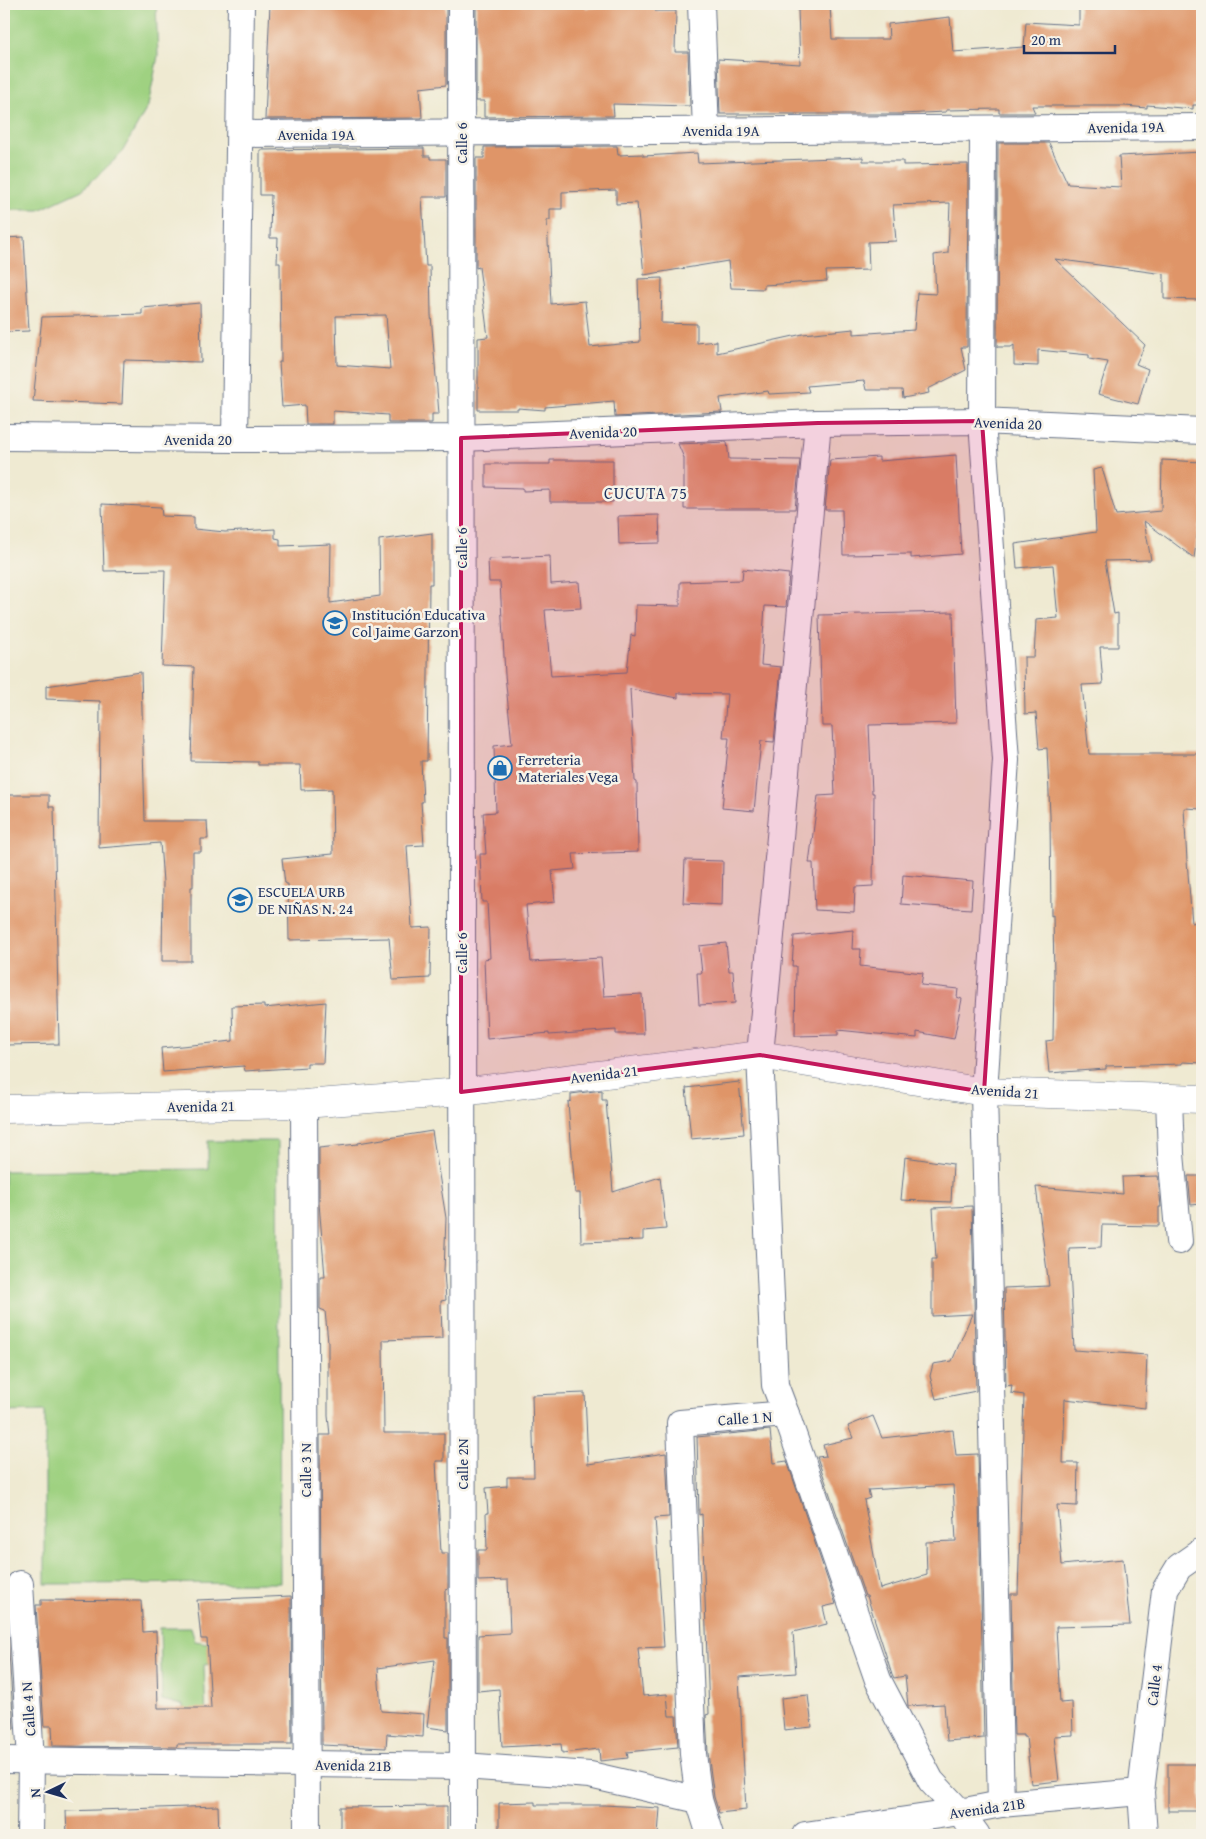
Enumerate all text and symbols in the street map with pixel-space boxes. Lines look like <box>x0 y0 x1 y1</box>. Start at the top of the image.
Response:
scale bar <box>1024 22 1115 54</box>
text: 20 m <box>1031 29 1062 50</box>
street label: Avenida 19A <box>1087 116 1165 138</box>
street label: Avenida 19A <box>682 120 760 141</box>
street label: Calle 6 <box>451 122 472 164</box>
street label: Avenida 19A <box>277 124 355 145</box>
street label: Avenida 20 <box>974 411 1042 435</box>
street label: Avenida 20 <box>569 420 637 444</box>
street label: Avenida 20 <box>164 429 232 450</box>
district label: CUCUTA 75 <box>604 481 688 505</box>
street label: Calle 6 <box>451 527 472 569</box>
place label: Institución Educativa Col Jaime Garzon <box>352 604 485 642</box>
school or university icon: Institución Educativa Col Jaime Garzon <box>322 610 348 636</box>
place label: Ferreteria Materiales Vega <box>518 749 618 787</box>
shop icon: Ferreteria Materiales Vega <box>487 755 513 781</box>
place label: ESCUELA URB DE NIÑAS N. 24 <box>258 881 353 919</box>
school or university icon: ESCUELA URB DE NIÑAS N. 24 <box>227 887 253 913</box>
street label: Calle 6 <box>451 932 472 974</box>
street label: Avenida 21 <box>569 1059 639 1089</box>
street label: Avenida 21 <box>970 1078 1040 1104</box>
street label: Avenida 21 <box>167 1095 235 1117</box>
street label: Calle 1 N <box>717 1406 773 1430</box>
street label: Calle 2N <box>452 1438 473 1490</box>
street label: Calle 3 N <box>295 1443 316 1497</box>
street label: Calle 4 <box>1141 1663 1167 1707</box>
street label: Calle 4 N <box>16 1681 40 1737</box>
street label: Avenida 21B <box>315 1754 391 1776</box>
north arrow <box>22 1766 72 1816</box>
text: N <box>25 1787 45 1799</box>
street label: Avenida 21B <box>948 1792 1026 1824</box>

